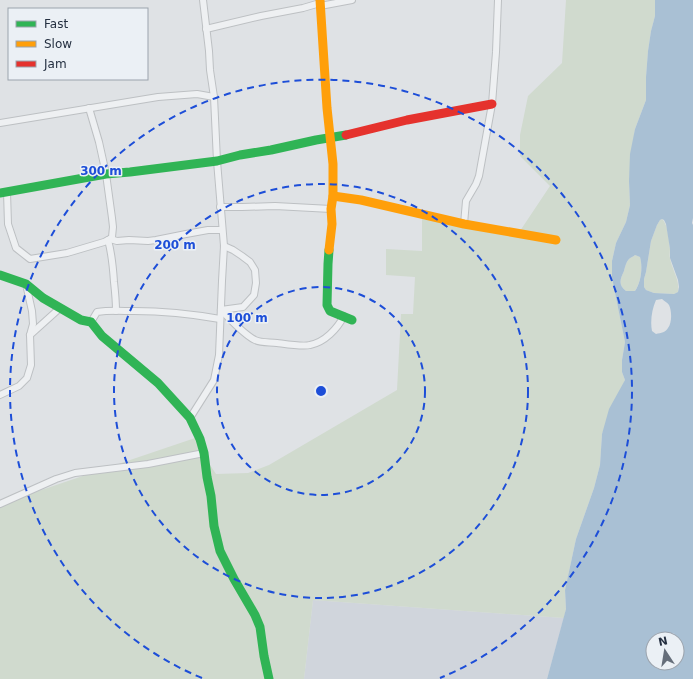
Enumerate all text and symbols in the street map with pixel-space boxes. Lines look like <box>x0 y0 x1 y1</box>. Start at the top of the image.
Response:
legend <box>8 8 148 80</box>
text: Fast <box>44 17 68 31</box>
text: Slow <box>44 37 72 51</box>
text: Jam <box>43 57 67 71</box>
text: 300 m <box>80 164 122 178</box>
text: 200 m <box>154 238 196 252</box>
text: 100 m <box>226 311 268 325</box>
centre of rings <box>314 384 328 398</box>
north arrow <box>645 631 685 671</box>
text: N <box>657 634 669 649</box>

